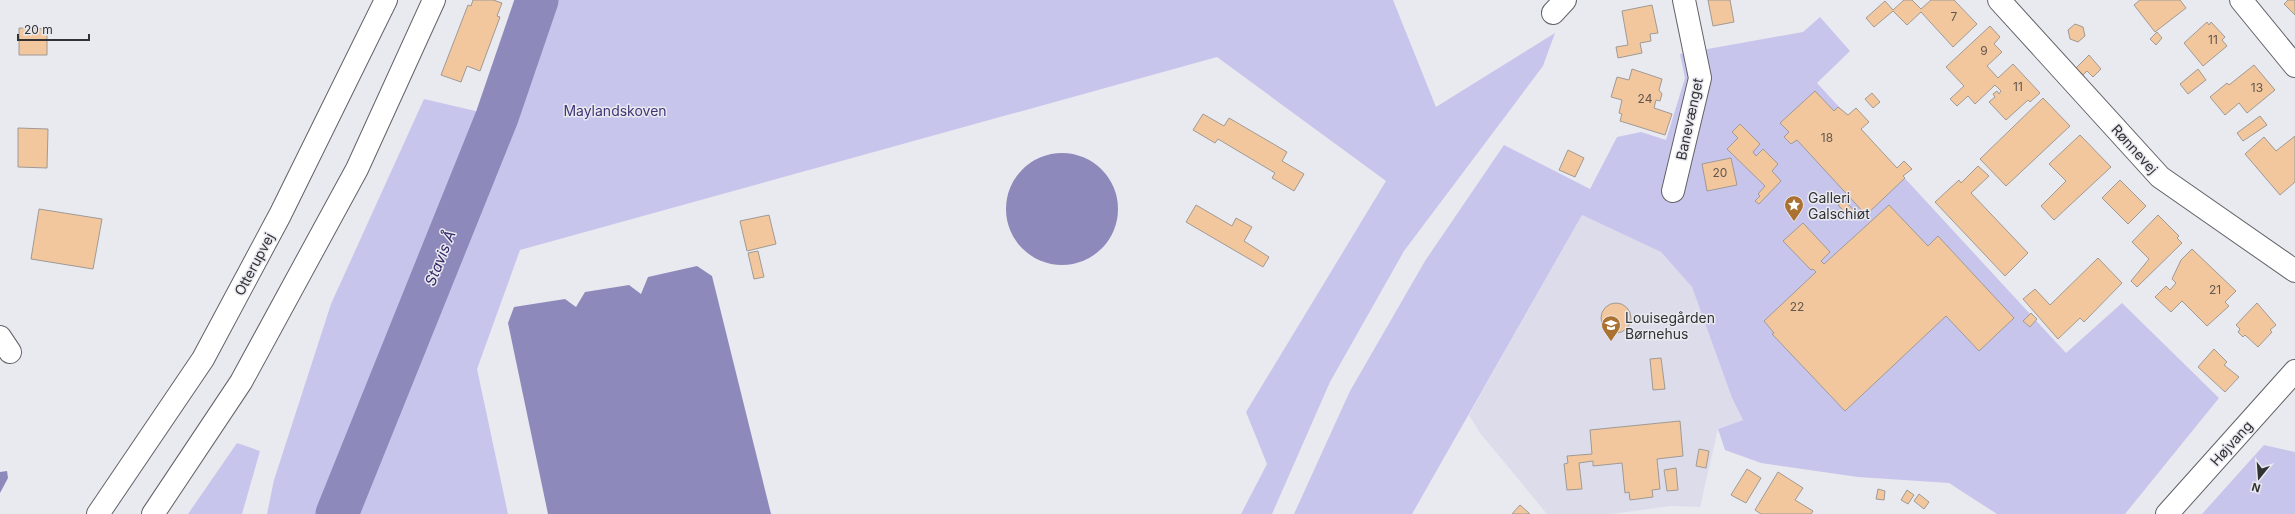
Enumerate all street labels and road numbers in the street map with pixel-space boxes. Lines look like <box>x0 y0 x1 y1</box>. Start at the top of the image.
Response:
street label: Banevænget <box>1672 76 1706 162</box>
street label: Rønnevej <box>2108 121 2162 177</box>
street label: Otterupvej <box>230 230 278 298</box>
street label: Højvang <box>2206 417 2256 469</box>

